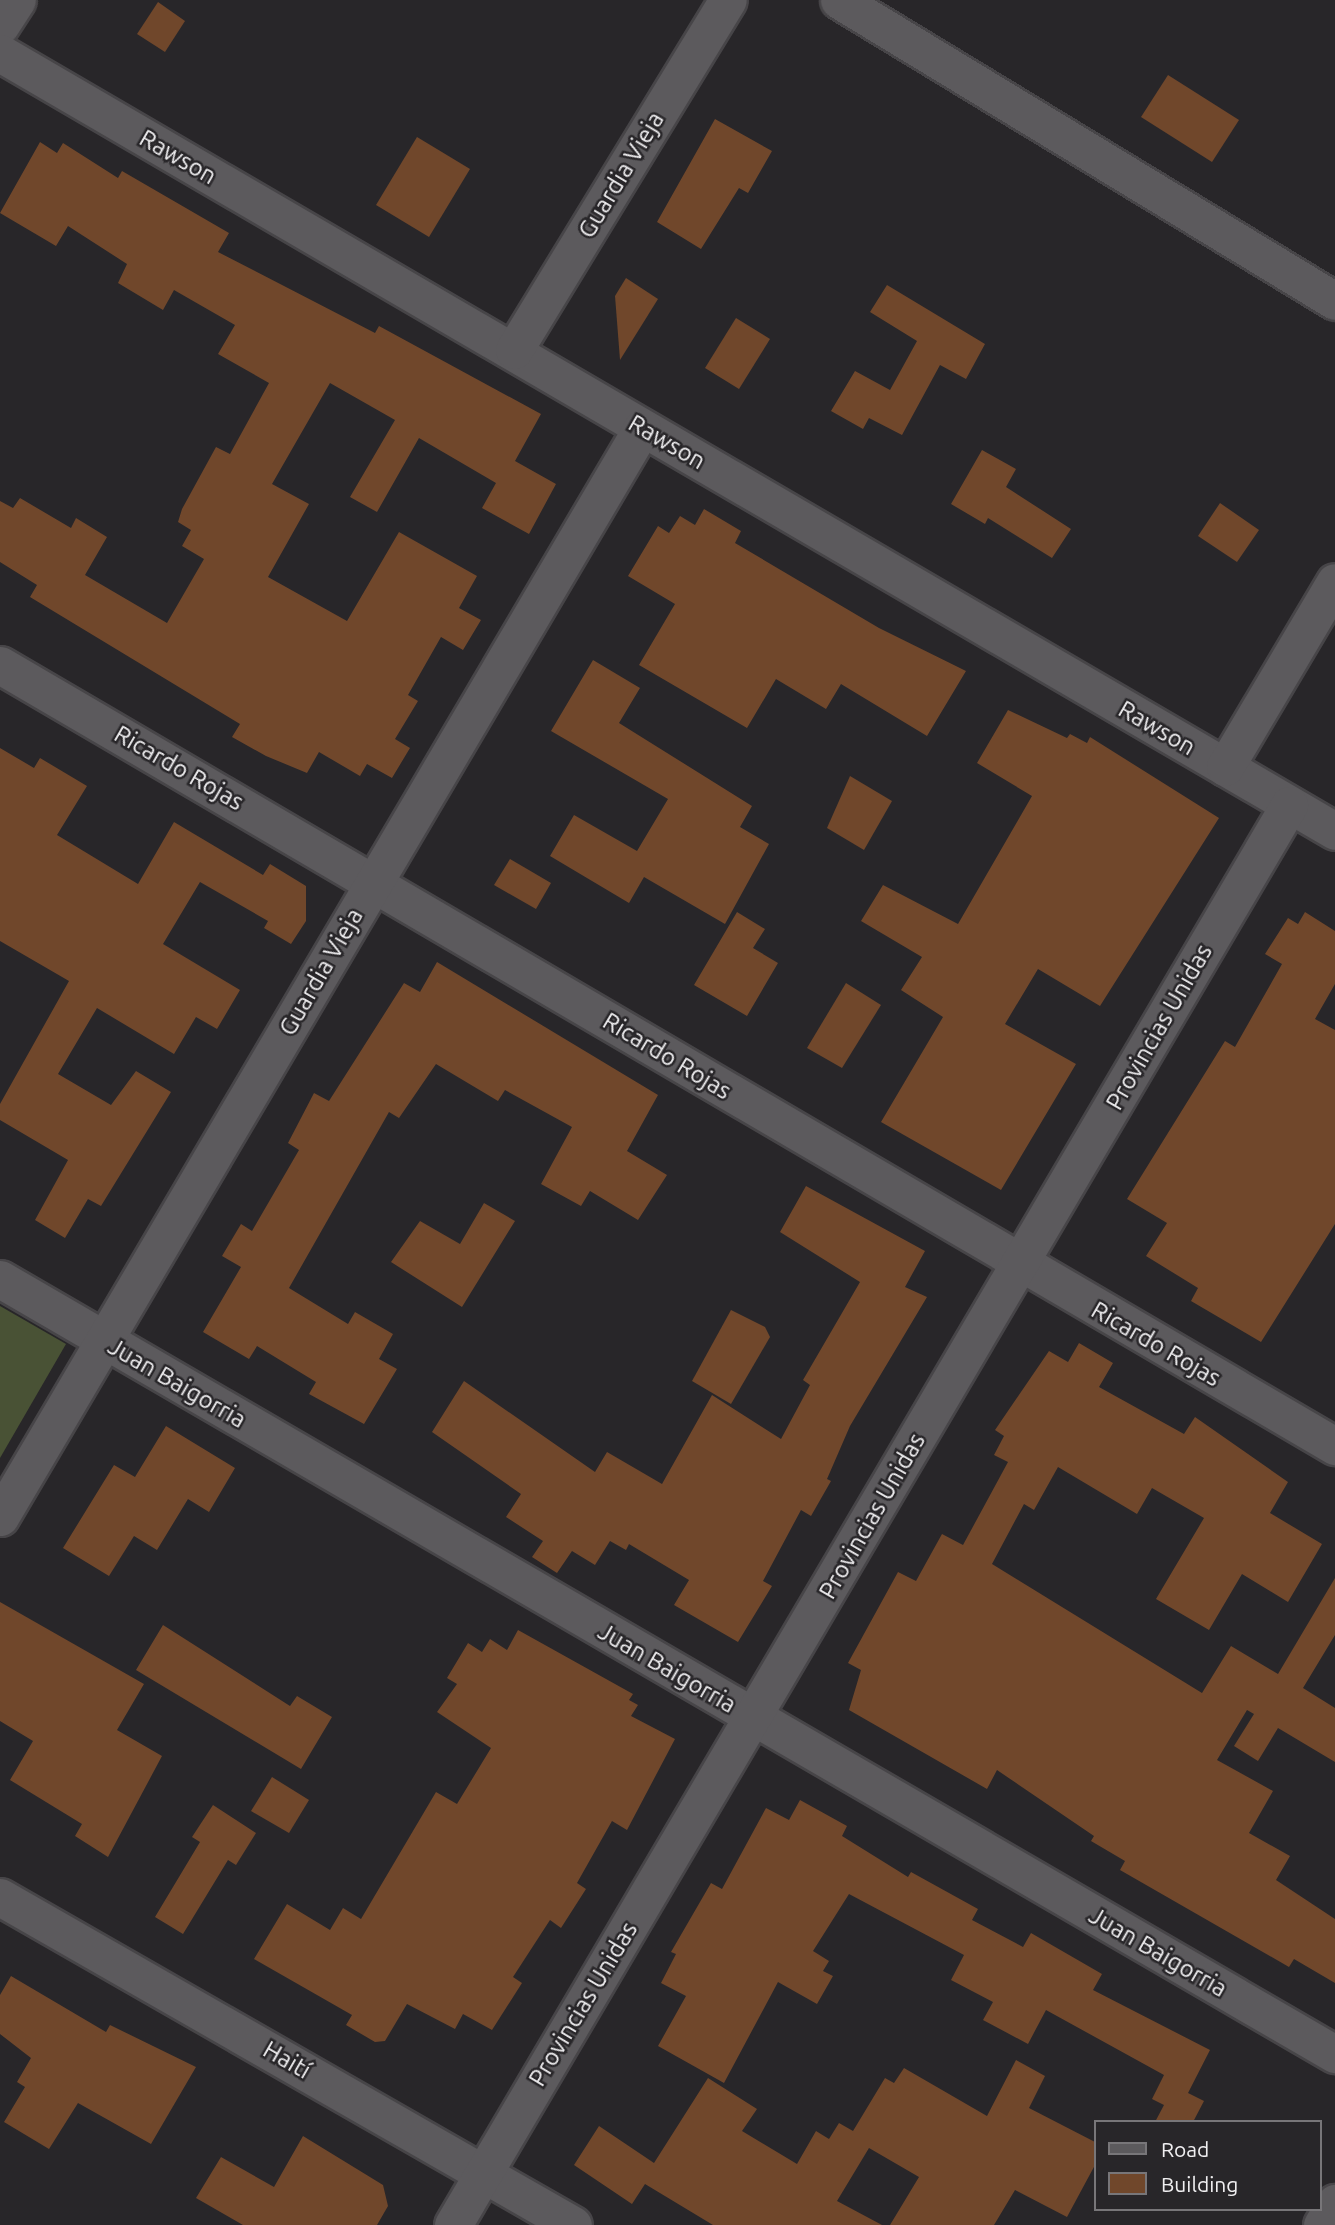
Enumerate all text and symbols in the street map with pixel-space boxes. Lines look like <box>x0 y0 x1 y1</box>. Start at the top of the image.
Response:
street label: Guardia Vieja <box>572 107 670 243</box>
street label: Rawson <box>134 124 222 190</box>
street label: Rawson <box>623 409 711 475</box>
street label: Rawson <box>1113 695 1201 761</box>
street label: Ricardo Rojas <box>109 719 249 817</box>
street label: Guardia Vieja <box>273 903 369 1041</box>
street label: Provincias Unidas <box>1100 939 1218 1115</box>
street label: Ricardo Rojas <box>598 1006 736 1106</box>
street label: Ricardo Rojas <box>1086 1295 1226 1393</box>
street label: Juan Baigorria <box>103 1332 251 1434</box>
street label: Provincias Unidas <box>813 1428 931 1604</box>
street label: Juan Baigorria <box>593 1617 741 1719</box>
street label: Juan Baigorria <box>1084 1901 1232 2003</box>
street label: Provincias Unidas <box>523 1917 643 2091</box>
street label: Haití <box>258 2035 316 2085</box>
legend <box>1094 2120 1321 2211</box>
text: Road <box>1161 2137 1209 2161</box>
text: Building <box>1161 2172 1238 2196</box>

